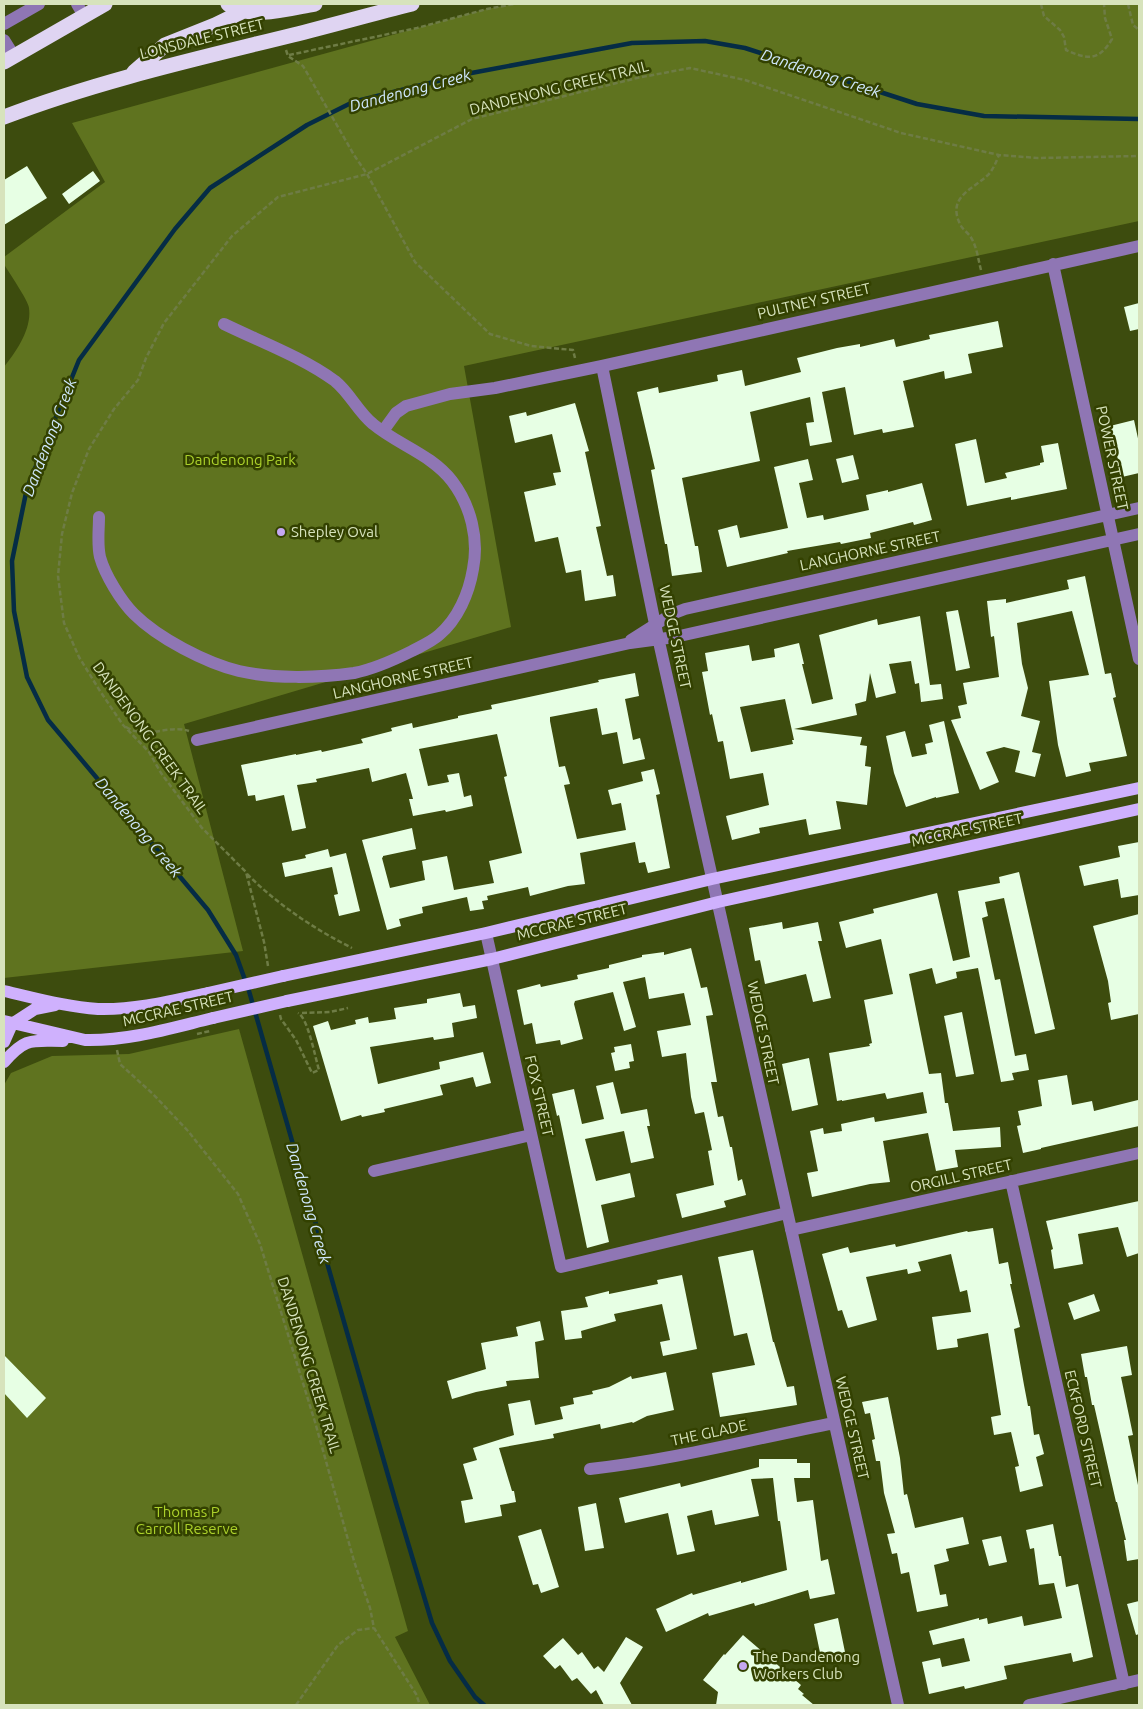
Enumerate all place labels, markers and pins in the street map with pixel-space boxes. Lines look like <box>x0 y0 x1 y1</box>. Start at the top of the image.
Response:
place label: Shepley Oval <box>291 523 378 540</box>
marker: Shepley Oval <box>275 526 287 538</box>
place label: The Dandenong Workers Club <box>753 1648 860 1682</box>
marker: The Dandenong Workers Club <box>737 1660 749 1672</box>

